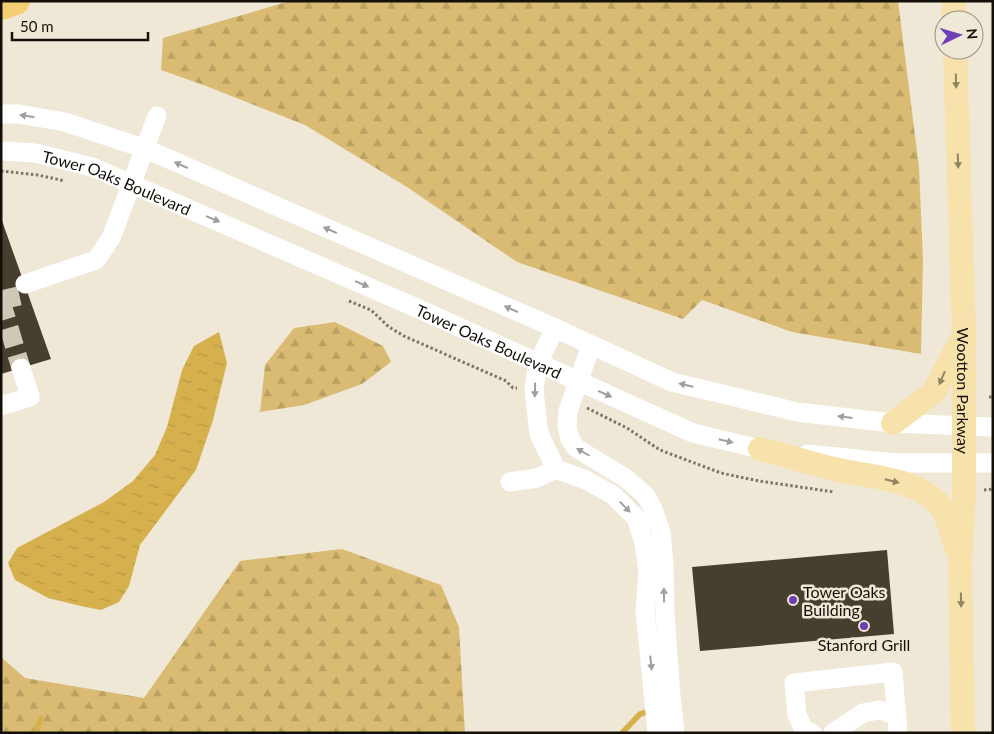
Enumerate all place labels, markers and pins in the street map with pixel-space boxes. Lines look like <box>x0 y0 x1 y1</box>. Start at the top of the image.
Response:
place label: Tower Oaks Building <box>803 582 886 619</box>
marker: Tower Oaks Building <box>787 594 799 606</box>
marker: Stanford Grill <box>858 620 870 632</box>
place label: Stanford Grill <box>818 635 910 654</box>

